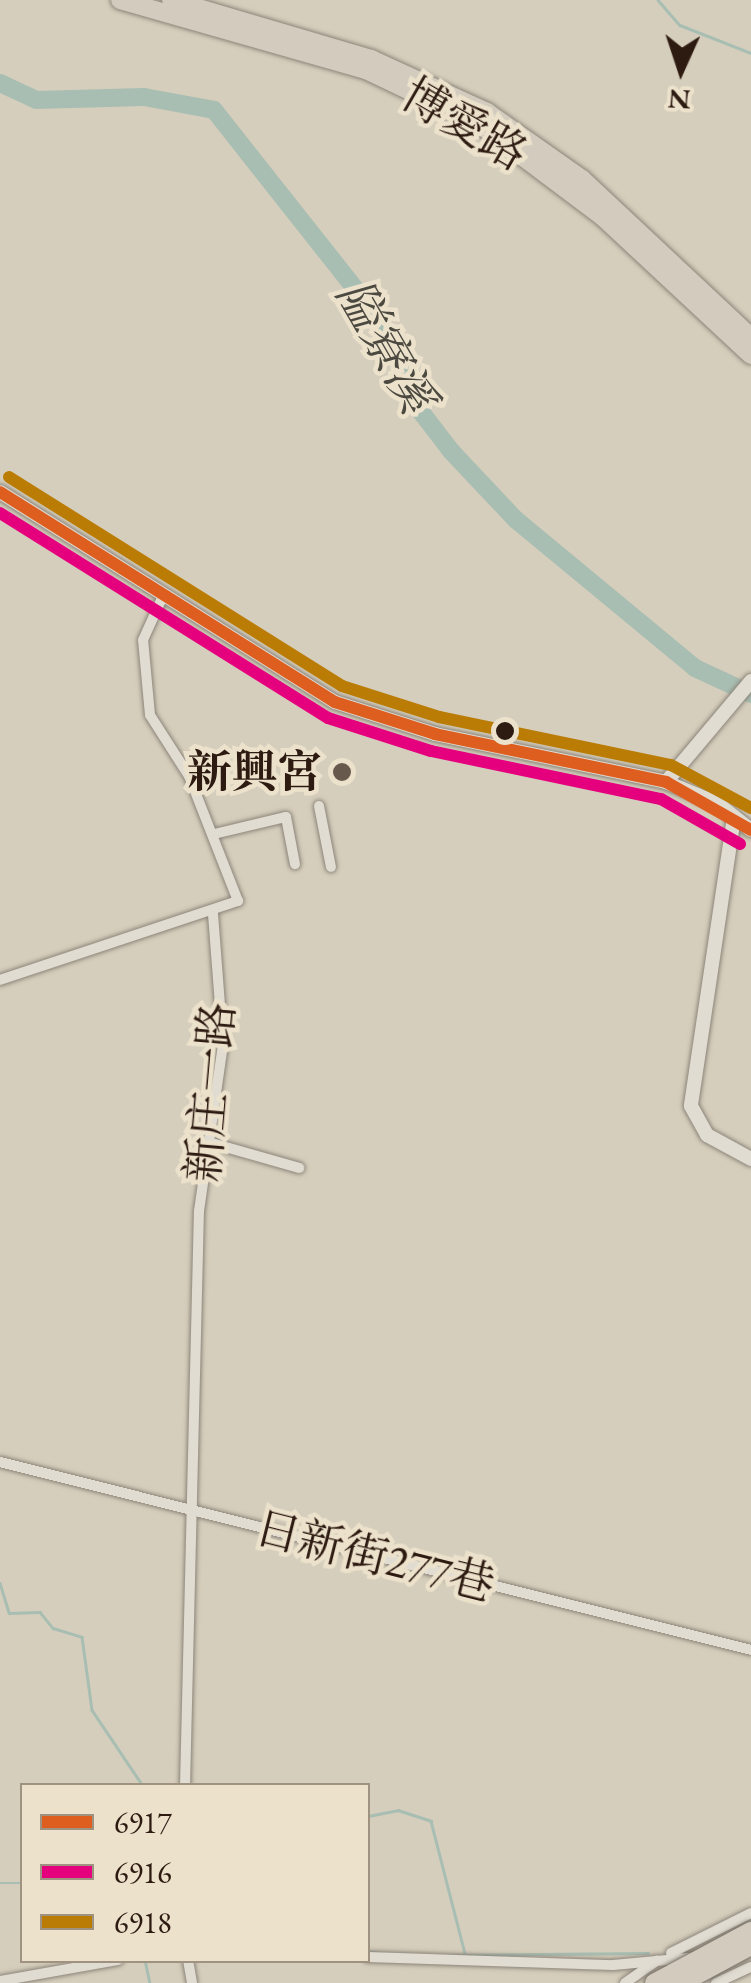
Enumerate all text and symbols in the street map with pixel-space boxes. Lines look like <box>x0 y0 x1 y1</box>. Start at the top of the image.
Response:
north arrow <box>631 20 731 120</box>
street label: 博愛路 <box>393 67 537 181</box>
text: N <box>667 81 692 119</box>
water label: 隘寮溪 <box>325 269 447 423</box>
unlabelled marker <box>495 721 515 741</box>
place label: 新興宮 <box>187 745 322 799</box>
marker: 新興宮 <box>331 761 353 783</box>
street label: 新庄一路 <box>175 1000 245 1184</box>
street label: 日新街277巷 <box>250 1500 500 1612</box>
legend <box>20 1783 370 1963</box>
text: 6917 <box>114 1803 172 1842</box>
text: 6916 <box>114 1853 172 1892</box>
text: 6918 <box>114 1903 172 1942</box>

